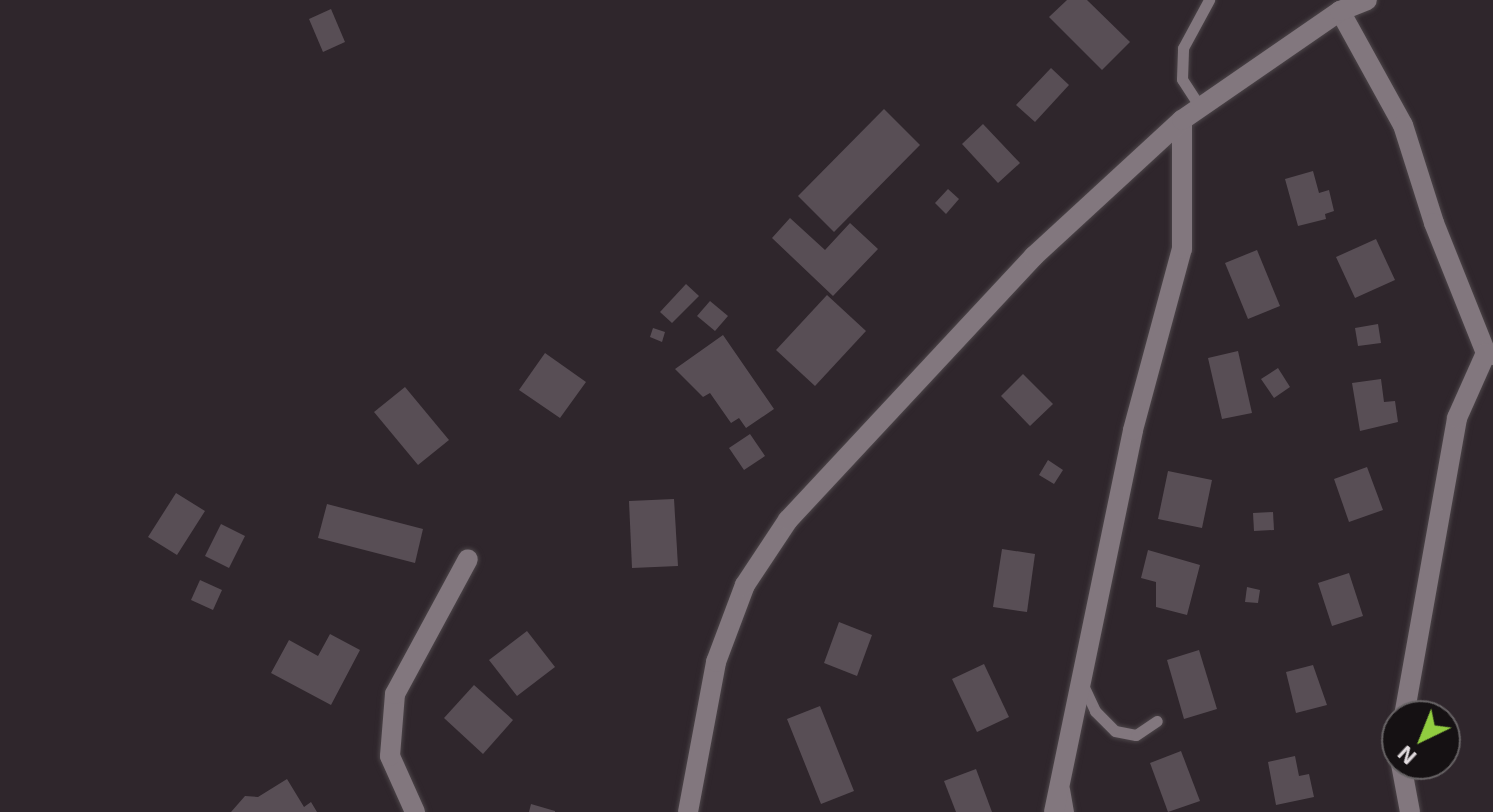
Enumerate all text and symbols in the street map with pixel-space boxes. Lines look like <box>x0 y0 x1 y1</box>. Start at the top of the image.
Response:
north arrow <box>1381 700 1461 780</box>
text: N <box>1391 741 1421 771</box>

